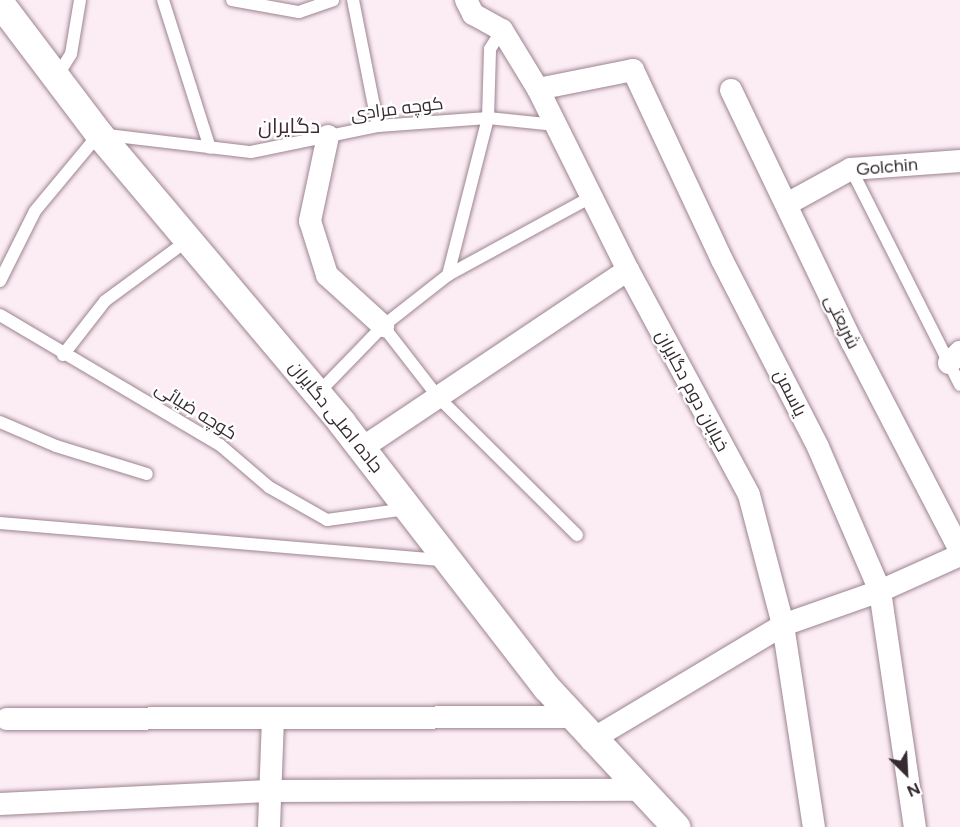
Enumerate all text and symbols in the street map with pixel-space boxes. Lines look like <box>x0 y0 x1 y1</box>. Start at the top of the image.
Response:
street label: کوچه مرادی <box>349 93 445 125</box>
district label: دگایران <box>258 113 320 139</box>
street label: Golchin <box>855 154 919 180</box>
street label: شریعتی <box>820 291 864 353</box>
street label: خیابان دوم دگایران <box>651 327 733 455</box>
street label: جاده اصلی دگایران <box>284 357 388 477</box>
street label: یاسمن <box>769 366 811 420</box>
street label: کوچه ضیائی <box>151 377 241 445</box>
north arrow <box>876 743 936 803</box>
text: N <box>904 779 923 801</box>

